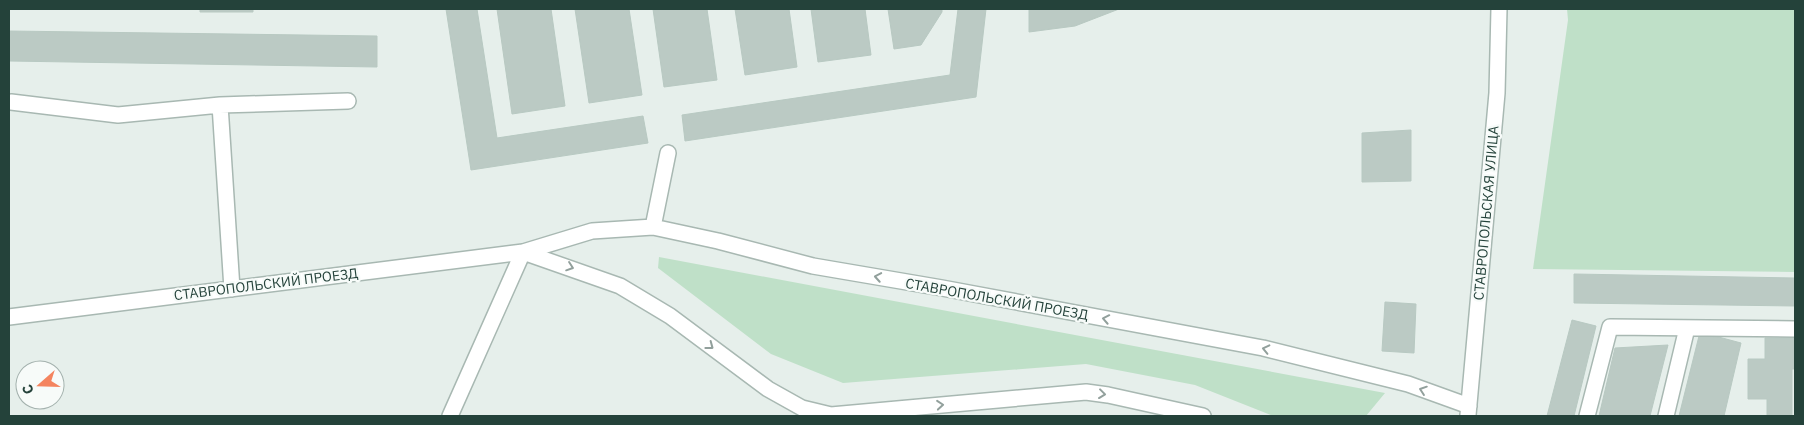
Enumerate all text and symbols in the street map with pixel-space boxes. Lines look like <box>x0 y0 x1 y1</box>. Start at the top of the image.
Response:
street label: СТАВРОПОЛЬСКАЯ УЛИЦА <box>1469 125 1503 301</box>
one-way arrow <box>565 261 573 271</box>
street label: СТАВРОПОЛЬСКИЙ ПРОЕЗД <box>173 263 359 304</box>
one-way arrow <box>873 272 882 282</box>
street label: СТАВРОПОЛЬСКИЙ ПРОЕЗД <box>904 273 1090 324</box>
one-way arrow <box>1102 314 1111 324</box>
one-way arrow <box>705 340 714 349</box>
one-way arrow <box>1262 344 1271 355</box>
north arrow <box>15 360 65 410</box>
text: С <box>18 382 38 397</box>
one-way arrow <box>1419 386 1428 396</box>
one-way arrow <box>1098 388 1106 399</box>
one-way arrow <box>936 400 944 411</box>

